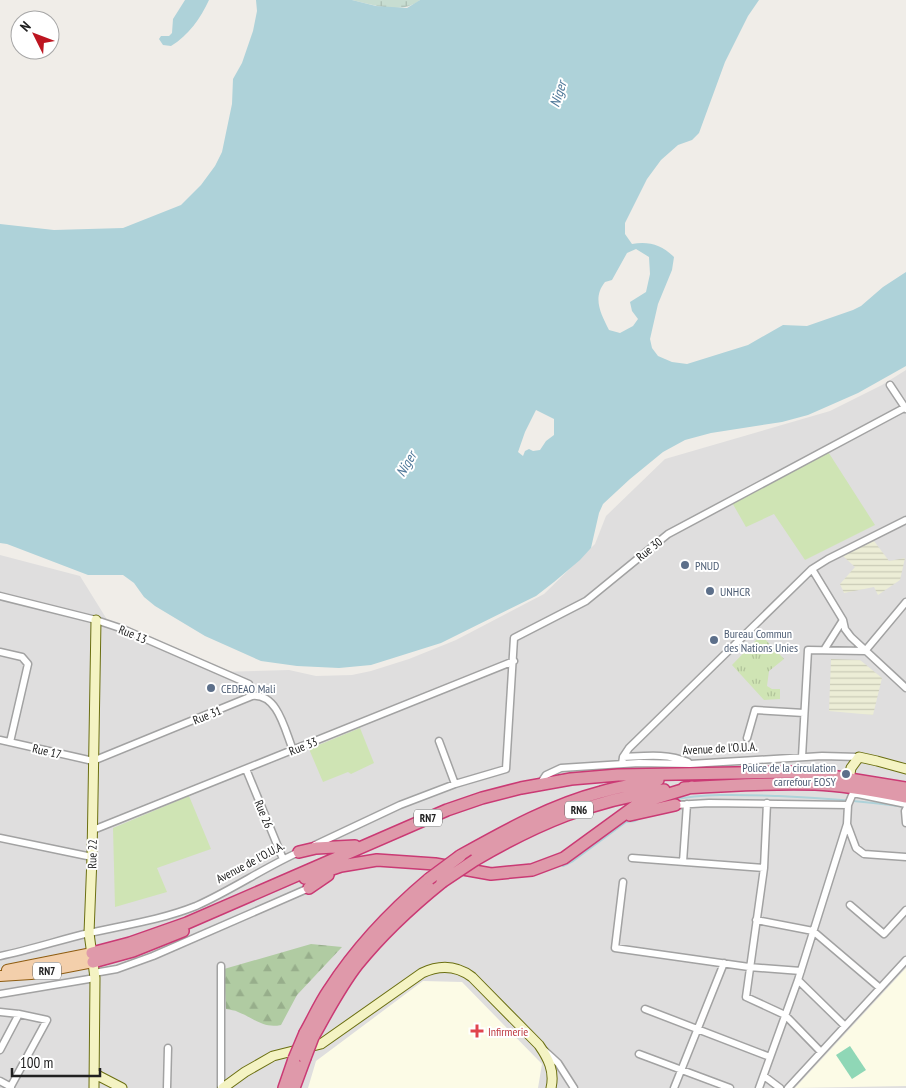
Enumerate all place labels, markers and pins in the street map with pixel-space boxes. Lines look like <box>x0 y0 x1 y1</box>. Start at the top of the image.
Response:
place label: PNUD <box>695 558 719 573</box>
marker: PNUD <box>679 559 691 571</box>
place label: UNHCR <box>720 584 751 599</box>
marker: UNHCR <box>704 585 716 597</box>
place label: Bureau Commun des Nations Unies <box>724 626 798 655</box>
marker: Bureau Commun des Nations Unies <box>708 634 720 646</box>
place label: CEDEAO Mali <box>221 681 276 696</box>
marker: CEDEAO Mali <box>205 682 217 694</box>
place label: Police de la circulation carrefour EOSY <box>742 760 837 789</box>
marker: Police de la circulation carrefour EOSY <box>840 768 852 780</box>
marker: Infirmerie <box>470 1024 484 1038</box>
place label: Infirmerie <box>488 1024 528 1039</box>

